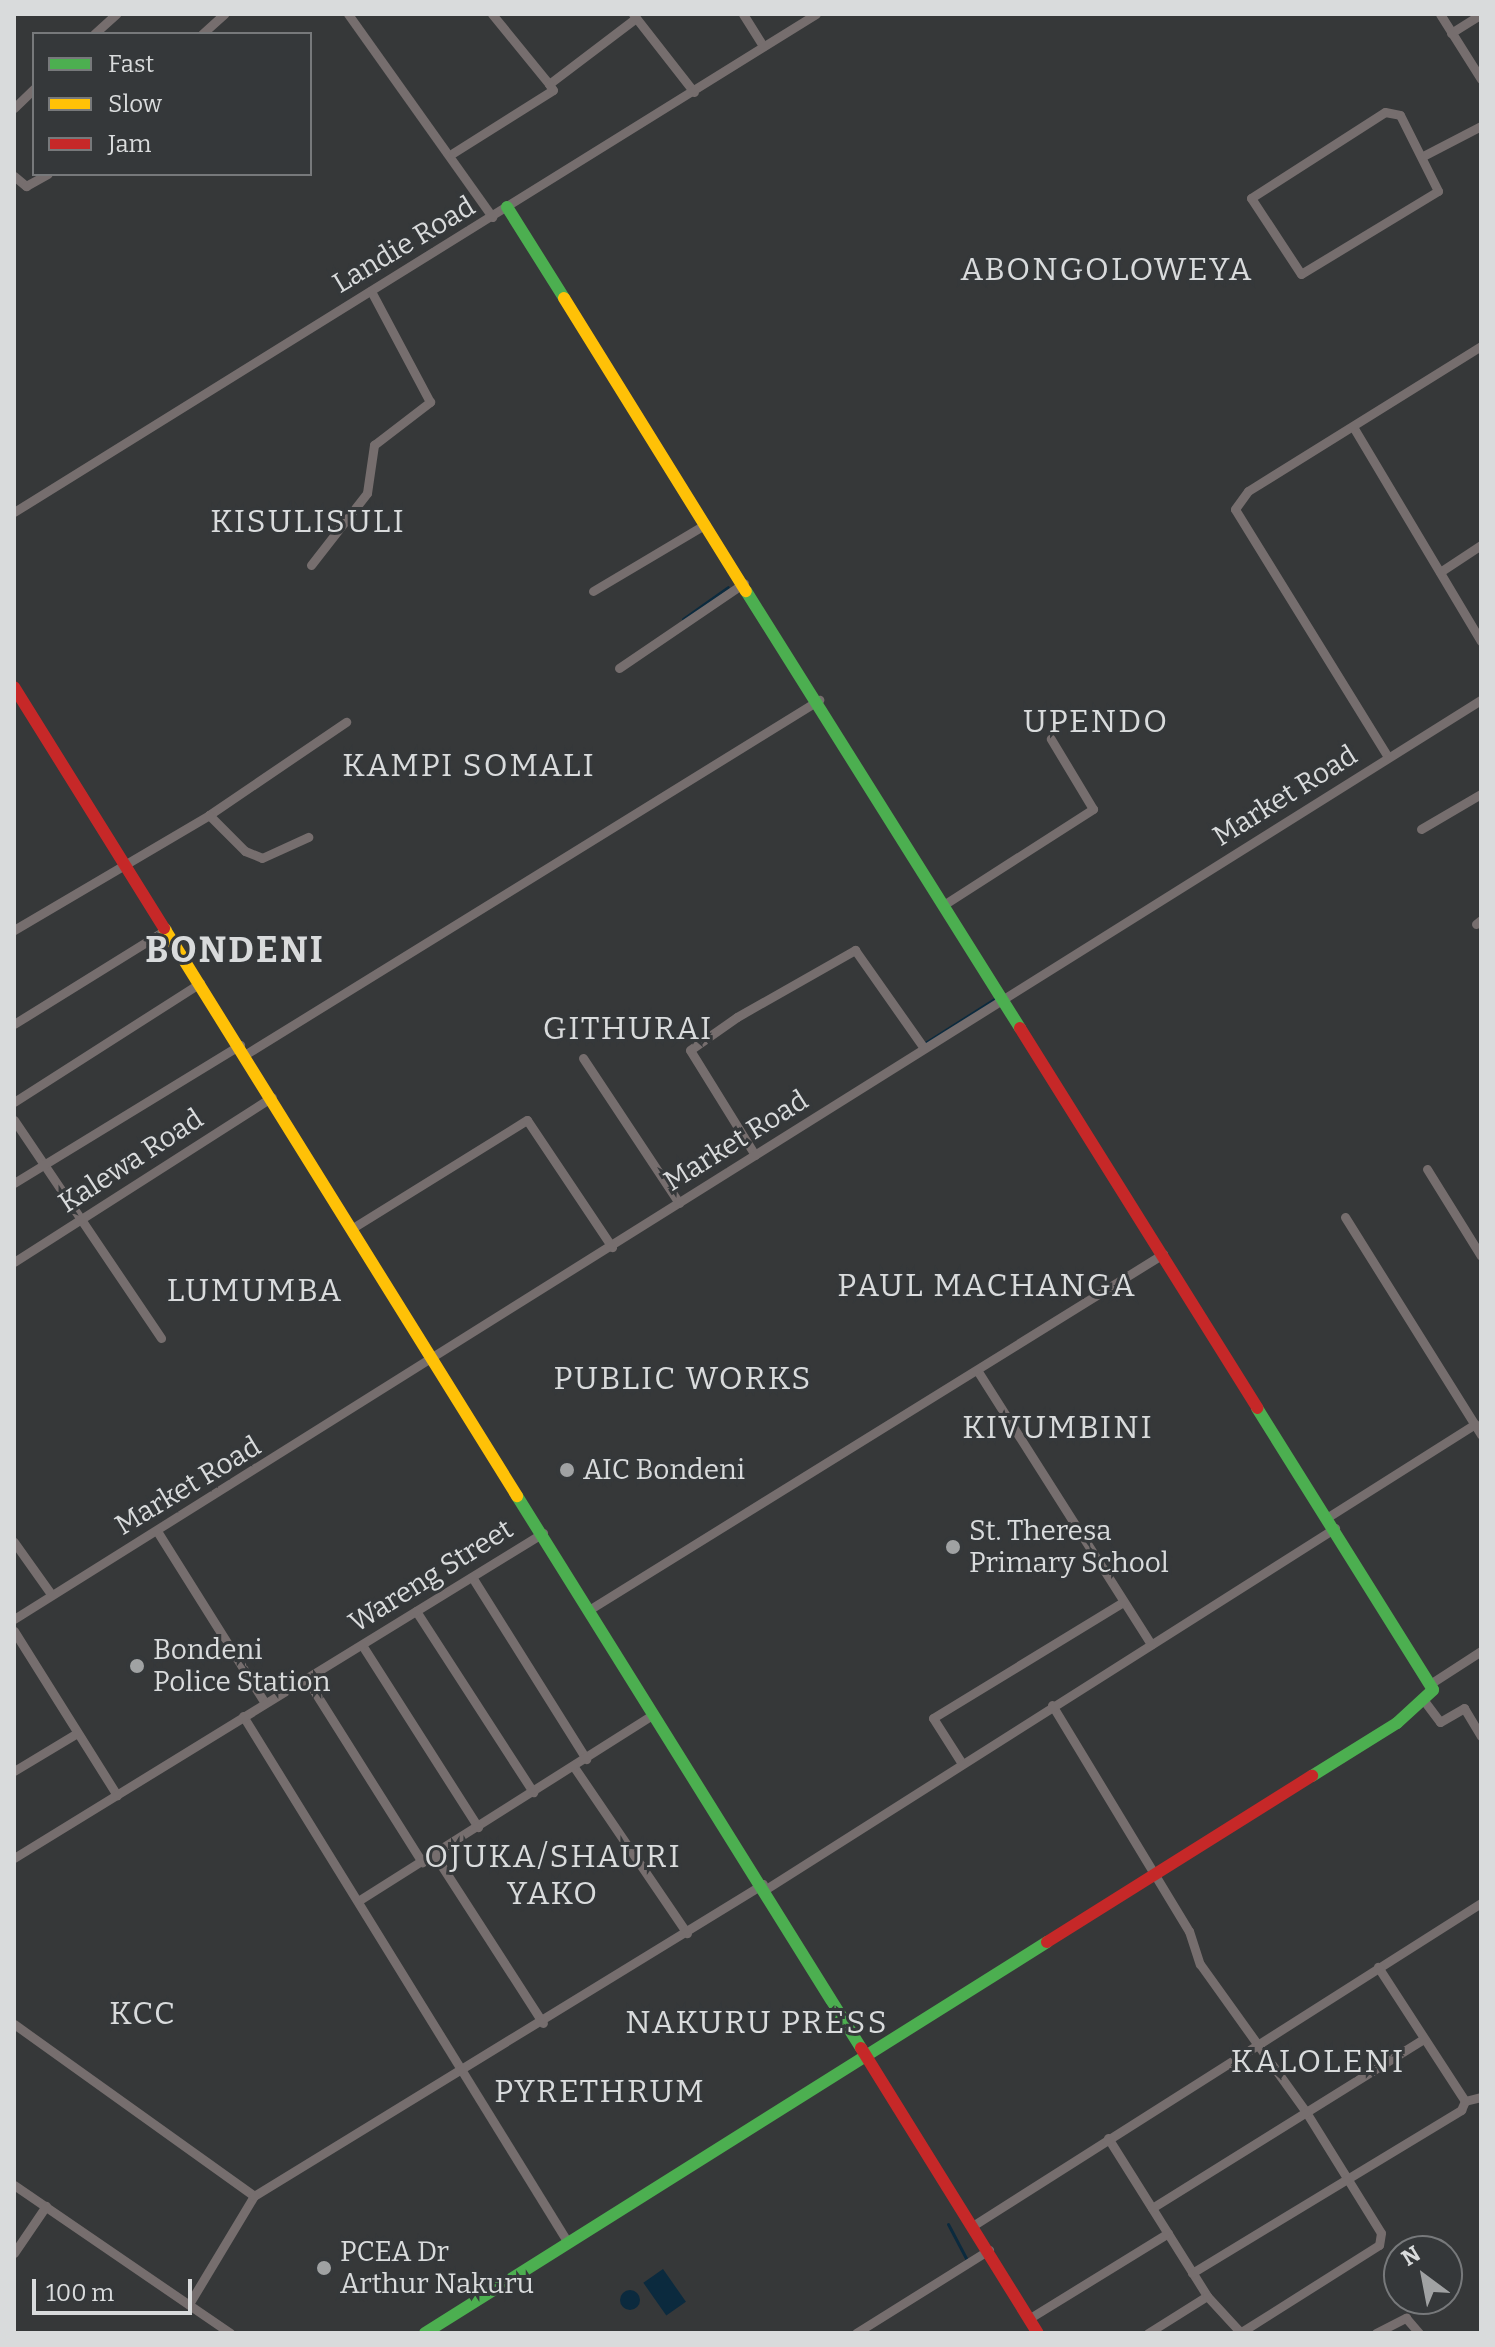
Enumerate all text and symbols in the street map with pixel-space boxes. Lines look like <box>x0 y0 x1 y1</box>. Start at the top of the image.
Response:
legend <box>32 32 312 176</box>
text: Fast <box>108 50 154 78</box>
text: Slow <box>108 90 162 118</box>
text: Jam <box>108 130 151 158</box>
street label: Landie Road <box>327 189 481 301</box>
district label: ABONGOLOWEYA <box>961 250 1253 288</box>
district label: KISULISULI <box>210 502 406 540</box>
district label: UPENDO <box>1023 702 1169 740</box>
street label: Market Road <box>1207 738 1363 854</box>
district label: KAMPI SOMALI <box>342 746 596 784</box>
district label: BONDENI <box>145 929 325 973</box>
district label: GITHURAI <box>543 1009 713 1047</box>
street label: Market Road <box>658 1083 814 1199</box>
street label: Kalewa Road <box>52 1102 210 1220</box>
district label: PAUL MACHANGA <box>837 1266 1137 1304</box>
district label: LUMUMBA <box>167 1271 343 1309</box>
district label: PUBLIC WORKS <box>553 1359 813 1397</box>
district label: KIVUMBINI <box>962 1408 1154 1446</box>
street label: Market Road <box>109 1430 267 1542</box>
place label: AIC Bondeni <box>583 1453 745 1487</box>
marker: AIC Bondeni <box>558 1461 576 1479</box>
street label: Wareng Street <box>343 1512 519 1640</box>
place label: St. Theresa Primary School <box>969 1514 1169 1580</box>
marker: St. Theresa Primary School <box>944 1538 962 1556</box>
place label: Bondeni Police Station <box>153 1633 330 1699</box>
marker: Bondeni Police Station <box>128 1657 146 1675</box>
district label: OJUKA/SHAURI YAKO <box>424 1838 682 1913</box>
district label: KCC <box>109 1994 177 2032</box>
district label: NAKURU PRESS <box>625 2003 889 2041</box>
district label: KALOLENI <box>1231 2042 1405 2080</box>
district label: PYRETHRUM <box>494 2072 706 2110</box>
place label: PCEA Dr Arthur Nakuru <box>340 2235 534 2301</box>
north arrow <box>1383 2235 1463 2315</box>
text: N <box>1397 2240 1425 2272</box>
marker: PCEA Dr Arthur Nakuru <box>315 2259 333 2277</box>
scale bar <box>36 2263 196 2313</box>
text: 100 m <box>46 2279 114 2307</box>

